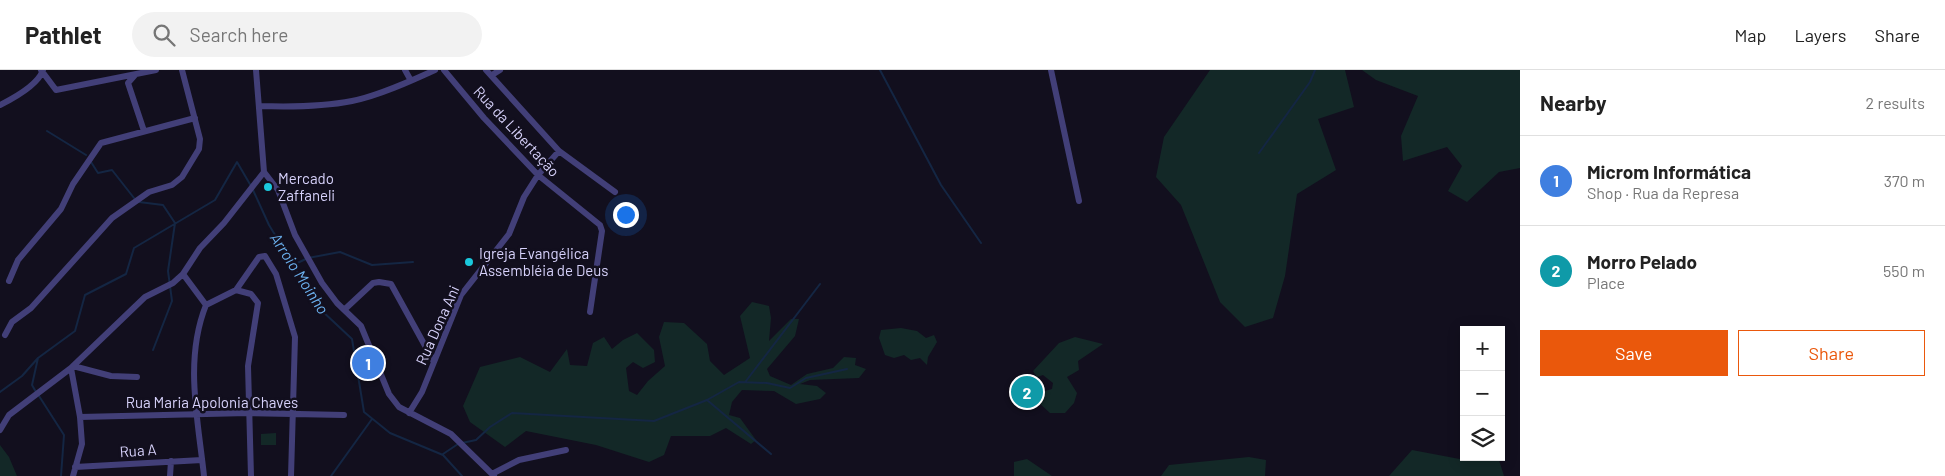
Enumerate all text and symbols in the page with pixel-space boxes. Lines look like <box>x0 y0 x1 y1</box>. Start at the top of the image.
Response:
search box <box>132 12 482 57</box>
text: Pathlet <box>25 20 102 49</box>
icon: search <box>150 21 178 49</box>
text: Search here <box>190 23 288 46</box>
text: Map <box>1734 24 1766 46</box>
text: Layers <box>1794 24 1847 46</box>
text: Share <box>1875 24 1920 46</box>
street label: Rua da Libertação <box>470 82 564 180</box>
text: Nearby <box>1540 90 1606 115</box>
text: 2 results <box>1866 93 1925 112</box>
text: Microm Informática <box>1587 160 1751 183</box>
place label: Mercado Zaffaneli <box>278 169 335 204</box>
text: 1 <box>1553 171 1559 190</box>
text: 370 m <box>1884 171 1925 190</box>
marker: Mercado Zaffaneli <box>262 181 274 193</box>
text: Shop · Rua da Represa <box>1587 183 1739 202</box>
your location <box>613 202 639 228</box>
water label: Arroio Moinho <box>267 229 333 317</box>
place label: Igreja Evangélica Assembléia de Deus <box>479 244 609 279</box>
text: Morro Pelado <box>1587 250 1697 273</box>
marker: Igreja Evangélica Assembléia de Deus <box>463 256 475 268</box>
text: 2 <box>1552 261 1560 280</box>
text: 550 m <box>1883 261 1925 280</box>
text: Place <box>1587 273 1625 292</box>
street label: Rua Dona Ani <box>411 282 463 368</box>
map controls <box>1460 326 1505 461</box>
button: + <box>1460 326 1505 371</box>
button: Save <box>1540 330 1728 376</box>
button: Share <box>1738 330 1925 376</box>
pin: 1 <box>352 344 384 382</box>
button: − <box>1460 371 1505 416</box>
pin: 2 <box>1011 373 1043 411</box>
street label: Rua Maria Apolonia Chaves <box>126 393 298 411</box>
button: layers <box>1460 416 1505 461</box>
street label: Rua A <box>119 440 157 460</box>

